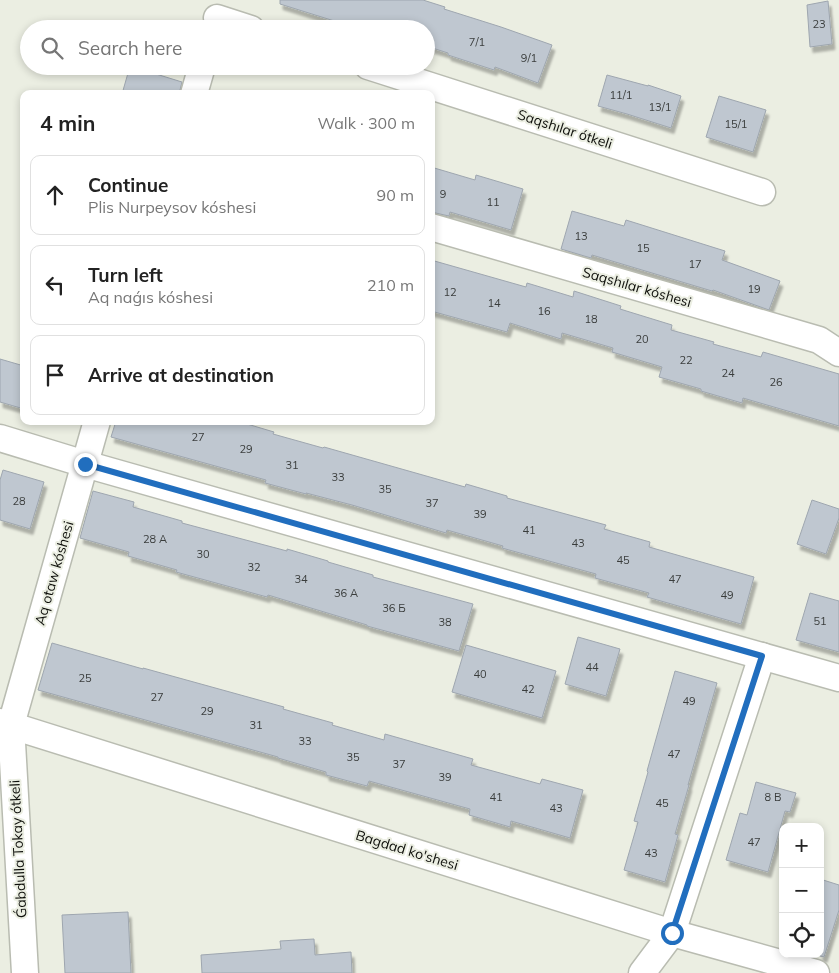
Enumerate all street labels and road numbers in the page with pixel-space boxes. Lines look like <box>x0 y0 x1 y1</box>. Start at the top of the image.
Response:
street label: Saqshılar ótkeli <box>515 105 615 153</box>
street label: Saqshılar kóshesi <box>580 263 694 311</box>
street label: Aq otaw kóshesi <box>31 519 77 627</box>
street label: Ǵabdulla Tokay ótkeli <box>5 779 31 919</box>
street label: Bagdad ko'shesi <box>353 826 461 874</box>

